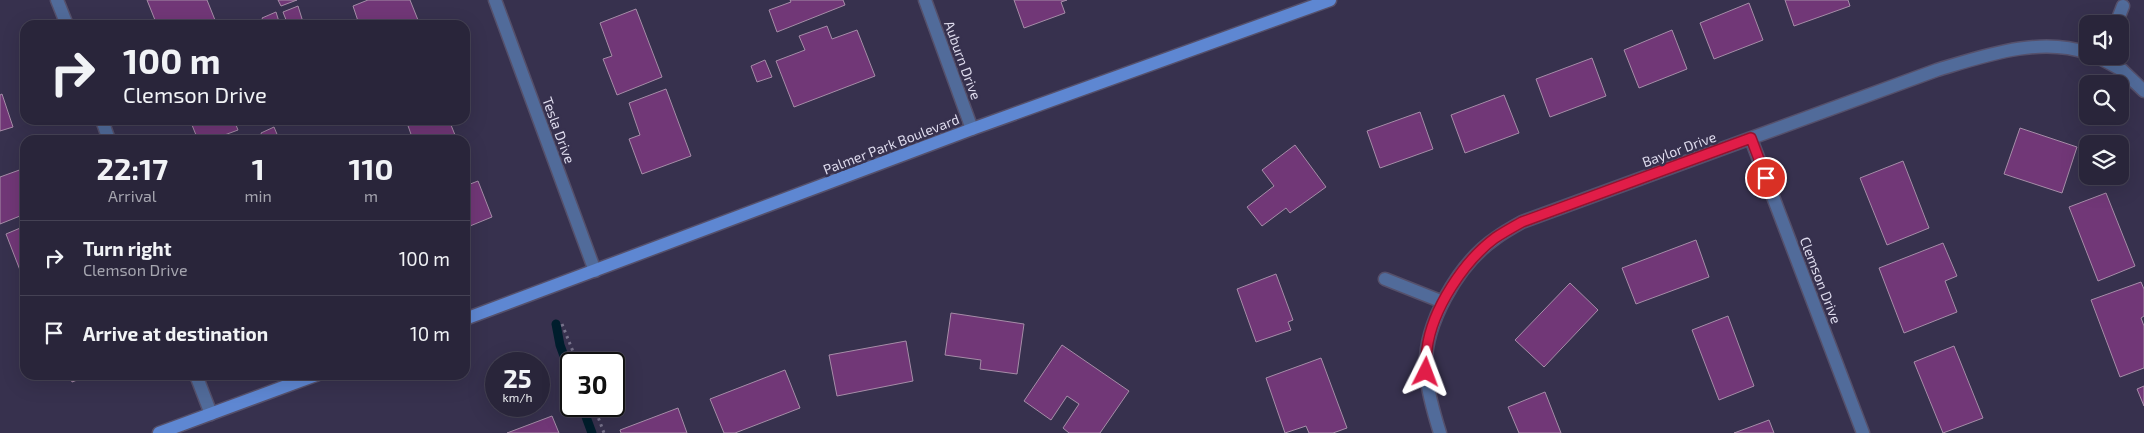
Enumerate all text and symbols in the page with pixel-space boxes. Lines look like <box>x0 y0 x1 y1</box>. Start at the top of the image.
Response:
map controls <box>2079 15 2129 185</box>
button: sound <box>2079 15 2129 65</box>
street label: Auburn Drive <box>941 18 985 102</box>
text: 100 m <box>123 39 221 81</box>
icon: right <box>40 40 105 105</box>
button: search <box>2079 75 2129 125</box>
text: Clemson Drive <box>123 81 267 107</box>
street label: Tesla Drive <box>539 94 579 166</box>
street label: Palmer Park Boulevard <box>820 110 962 178</box>
street label: Baylor Drive <box>1640 128 1718 170</box>
button: layers <box>2079 135 2129 185</box>
text: 22:17 <box>97 150 168 186</box>
text: 1 <box>252 150 265 186</box>
text: 110 <box>348 150 393 186</box>
pin <box>1745 157 1787 199</box>
icon: arrive <box>1752 164 1780 192</box>
text: Arrival <box>108 186 157 205</box>
text: min <box>245 186 272 205</box>
text: m <box>364 186 378 205</box>
street label: Clemson Drive <box>1797 234 1845 326</box>
text: Turn right <box>83 237 171 260</box>
icon: right <box>40 244 68 272</box>
text: 100 m <box>399 247 450 270</box>
text: Clemson Drive <box>83 260 188 279</box>
icon: arrive <box>40 319 68 347</box>
text: Arrive at destination <box>83 322 268 345</box>
text: 10 m <box>410 322 450 345</box>
position arrow <box>1399 345 1451 397</box>
speed limit sign: 30 <box>560 352 625 417</box>
text: 25 <box>503 363 532 393</box>
text: km/h <box>503 390 532 404</box>

